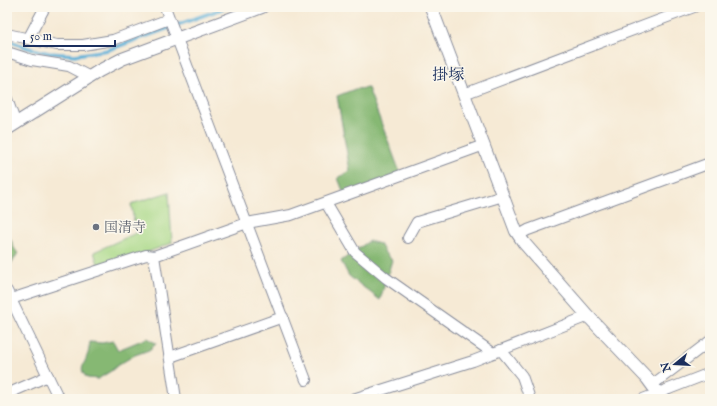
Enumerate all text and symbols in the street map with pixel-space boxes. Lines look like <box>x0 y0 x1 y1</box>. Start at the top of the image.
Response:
scale bar <box>24 22 115 48</box>
text: 50 m <box>30 29 52 44</box>
district label: 掛塚 <box>432 66 464 86</box>
place label: 国清寺 <box>104 219 146 237</box>
marker: 国清寺 <box>91 222 101 232</box>
north arrow <box>655 344 695 384</box>
text: N <box>658 360 675 374</box>

